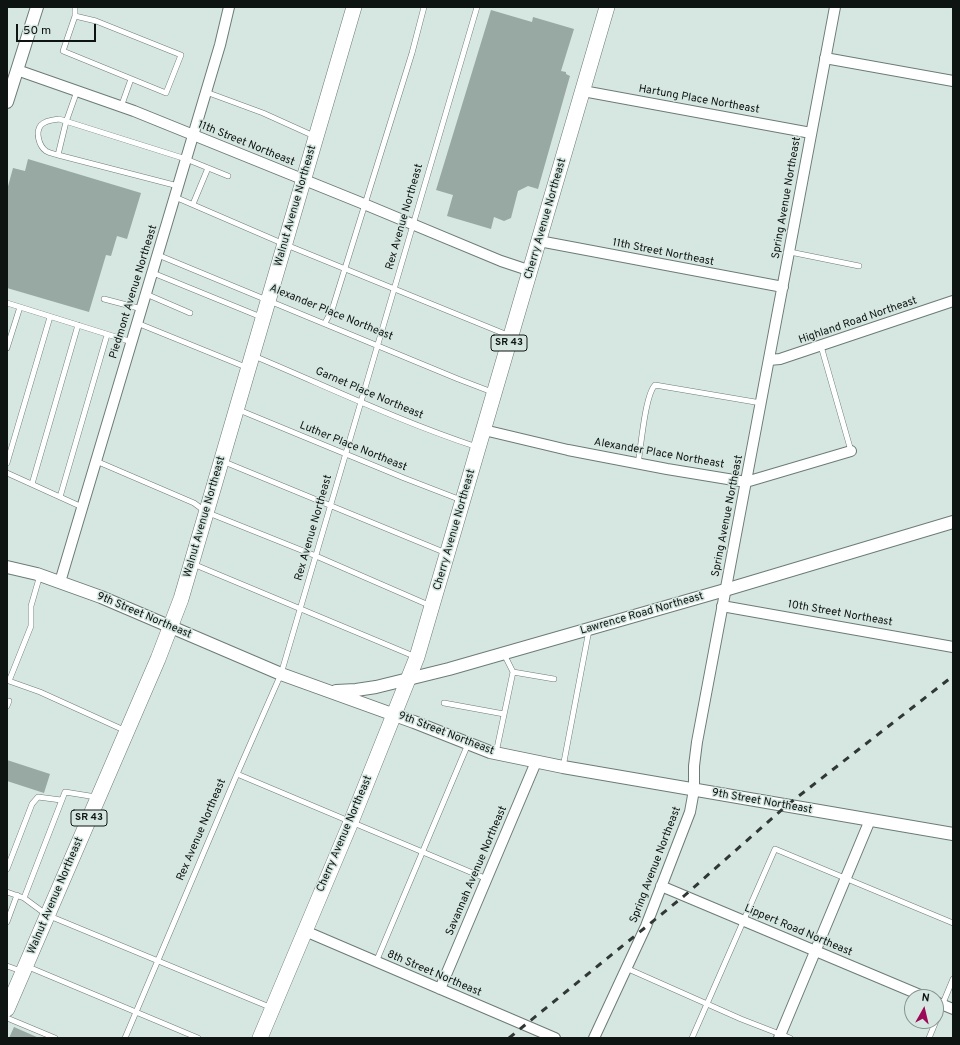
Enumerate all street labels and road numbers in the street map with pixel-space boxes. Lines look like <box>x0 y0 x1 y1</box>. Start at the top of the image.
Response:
street label: Hartung Place Northeast <box>638 83 760 117</box>
street label: 11th Street Northeast <box>196 119 296 169</box>
street label: Spring Avenue Northeast <box>770 136 804 260</box>
street label: Walnut Avenue Northeast <box>272 144 320 268</box>
street label: Cherry Avenue Northeast <box>522 157 570 281</box>
street label: Rex Avenue Northeast <box>384 162 426 272</box>
street label: Piedmont Avenue Northeast <box>107 224 161 360</box>
street label: 11th Street Northeast <box>611 237 715 269</box>
street label: Alexander Place Northeast <box>267 282 395 344</box>
street label: Highland Road Northeast <box>797 295 919 347</box>
road number: SR 43 <box>491 335 527 351</box>
street label: Garnet Place Northeast <box>313 365 425 423</box>
street label: Luther Place Northeast <box>297 419 409 475</box>
street label: Alexander Place Northeast <box>593 436 725 472</box>
street label: Spring Avenue Northeast <box>710 454 746 578</box>
street label: Walnut Avenue Northeast <box>181 455 229 579</box>
street label: Cherry Avenue Northeast <box>431 468 479 592</box>
street label: Rex Avenue Northeast <box>293 473 335 583</box>
street label: 9th Street Northeast <box>95 590 193 642</box>
street label: Lawrence Road Northeast <box>579 590 705 638</box>
street label: 10th Street Northeast <box>787 598 893 630</box>
street label: 9th Street Northeast <box>396 710 496 758</box>
street label: Cherry Avenue Northeast <box>314 774 376 894</box>
street label: Rex Avenue Northeast <box>174 777 230 883</box>
street label: 9th Street Northeast <box>711 787 813 817</box>
street label: Savannah Avenue Northeast <box>444 804 510 938</box>
street label: Spring Avenue Northeast <box>628 805 684 925</box>
road number: SR 43 <box>71 810 107 826</box>
street label: Walnut Avenue Northeast <box>25 836 87 956</box>
street label: Lippert Road Northeast <box>742 902 854 960</box>
street label: 8th Street Northeast <box>385 948 483 1000</box>

